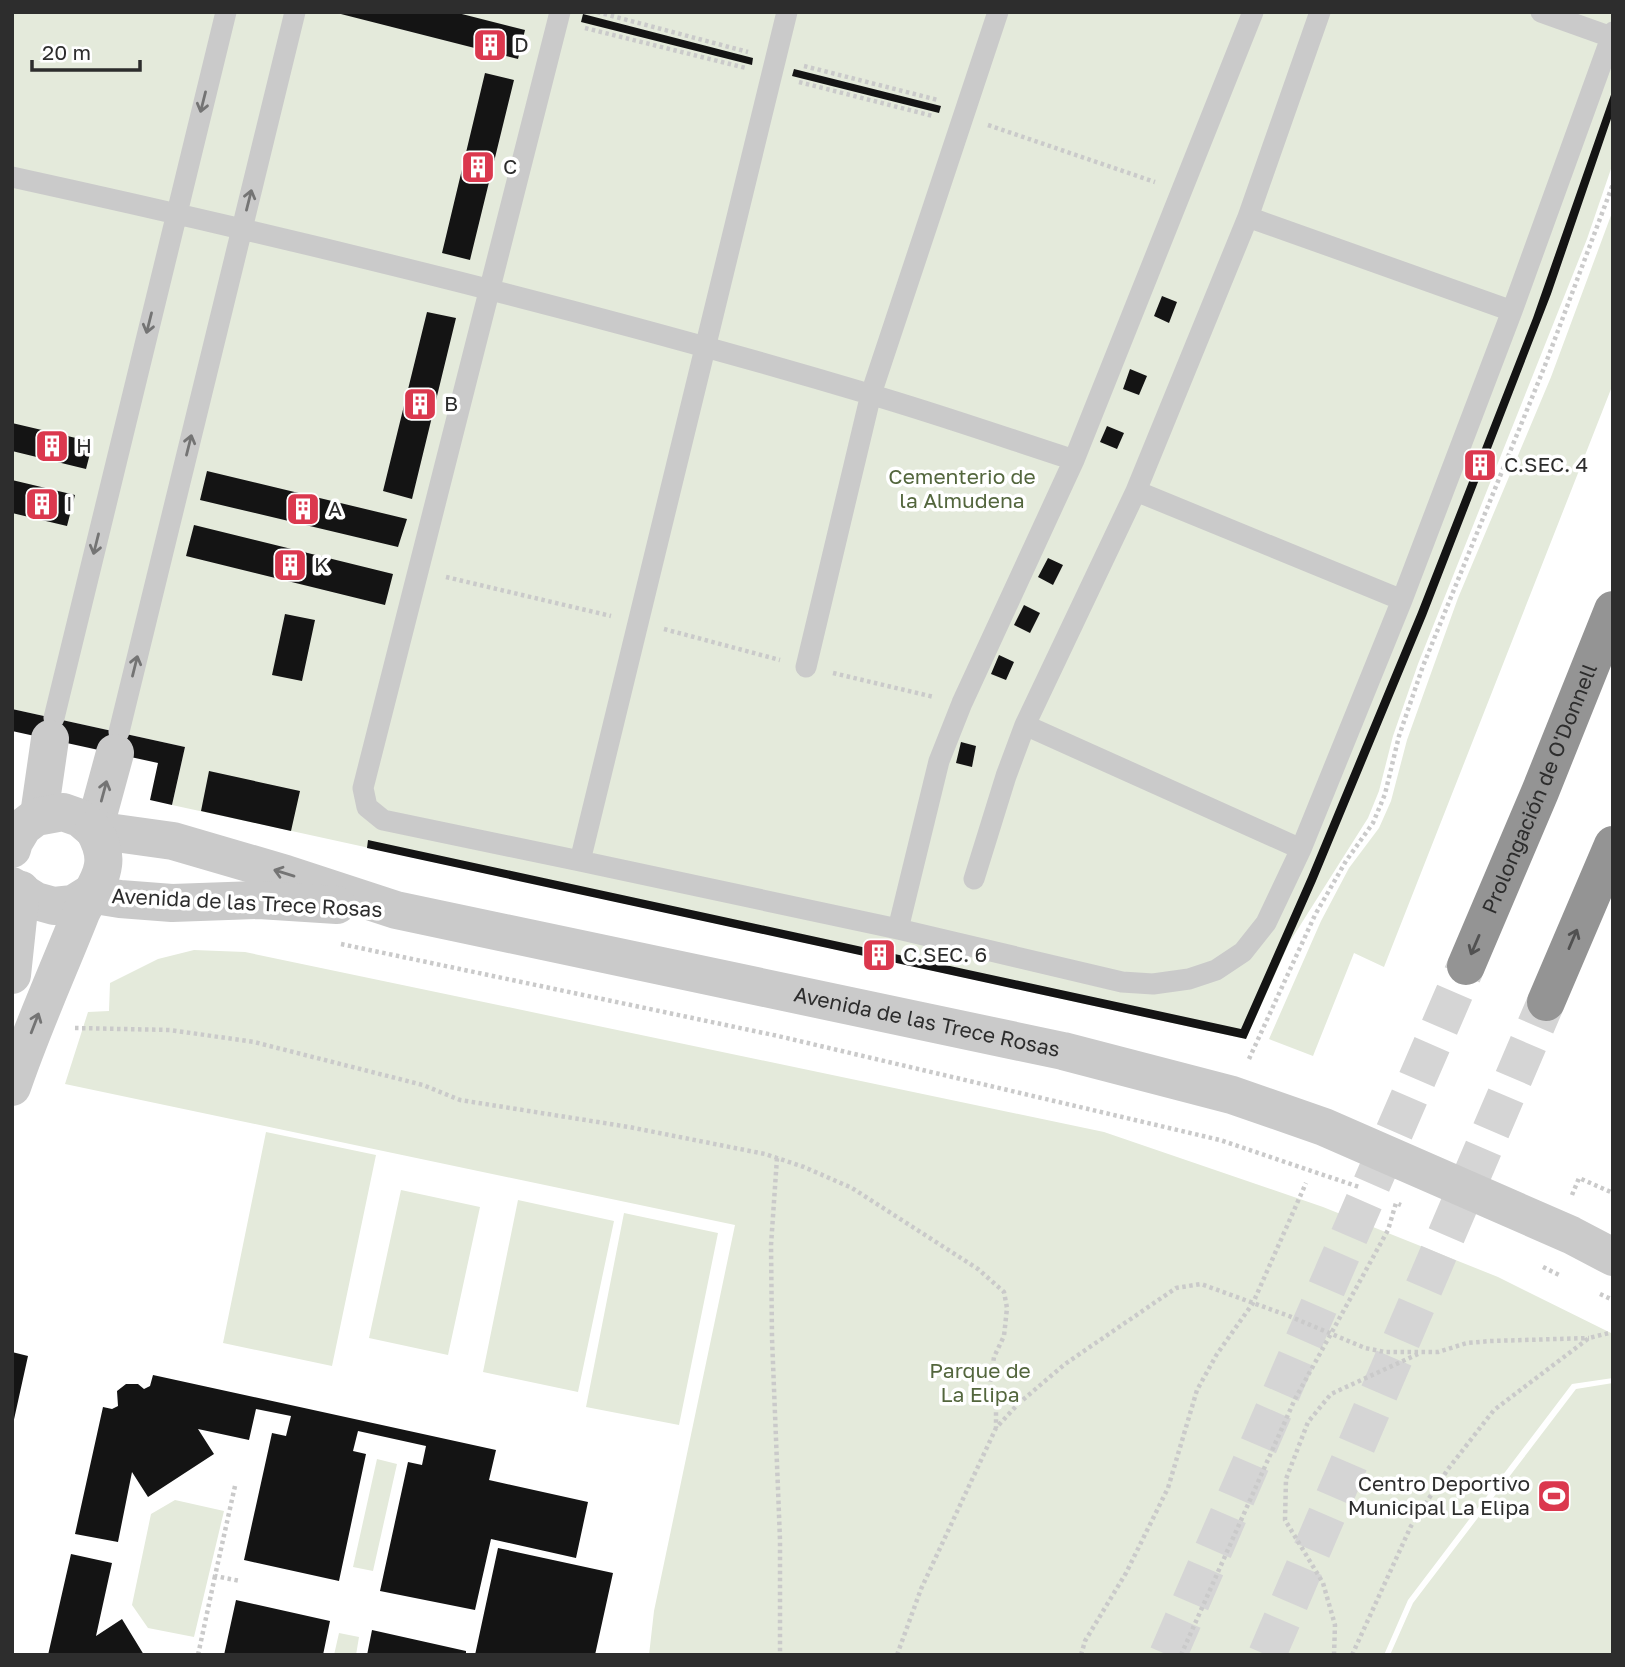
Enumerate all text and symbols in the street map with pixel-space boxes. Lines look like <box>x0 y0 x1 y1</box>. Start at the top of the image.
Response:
building icon: D <box>471 26 509 64</box>
scale bar <box>32 28 140 72</box>
place label: D <box>514 31 529 57</box>
text: 20 m <box>42 39 91 65</box>
one-way arrow <box>196 90 209 113</box>
building icon: C <box>459 148 497 186</box>
place label: C <box>503 153 517 179</box>
one-way arrow <box>243 189 256 212</box>
one-way arrow <box>142 311 155 334</box>
building icon: B <box>401 385 439 423</box>
place label: B <box>444 390 458 416</box>
building icon: H <box>33 427 71 465</box>
place label: H <box>76 432 92 458</box>
one-way arrow <box>183 434 196 457</box>
building icon: C.SEC. 4 <box>1461 446 1499 484</box>
place label: C.SEC. 4 <box>1504 451 1588 477</box>
park label: Cementerio de la Almudena <box>888 463 1036 513</box>
building icon: I <box>23 485 61 523</box>
place label: I <box>66 490 73 516</box>
building icon: A <box>284 490 322 528</box>
place label: A <box>328 495 342 521</box>
one-way arrow <box>89 532 102 555</box>
building icon: K <box>271 546 309 584</box>
place label: K <box>314 551 329 577</box>
one-way arrow <box>129 655 142 678</box>
street label: Prolongación de O'Donnell <box>1476 660 1602 918</box>
one-way arrow <box>99 781 112 803</box>
one-way arrow <box>273 866 295 879</box>
street label: Avenida de las Trece Rosas <box>111 882 383 922</box>
one-way arrow <box>1567 929 1580 950</box>
one-way arrow <box>1468 933 1481 955</box>
building icon: C.SEC. 6 <box>860 936 898 974</box>
place label: C.SEC. 6 <box>903 941 987 967</box>
street label: Avenida de las Trece Rosas <box>792 980 1063 1062</box>
one-way arrow <box>30 1012 43 1034</box>
park label: Parque de La Elipa <box>929 1357 1031 1407</box>
place label: Centro Deportivo Municipal La Elipa <box>1348 1470 1530 1520</box>
sports icon: Centro Deportivo Municipal La Elipa <box>1535 1477 1573 1515</box>

